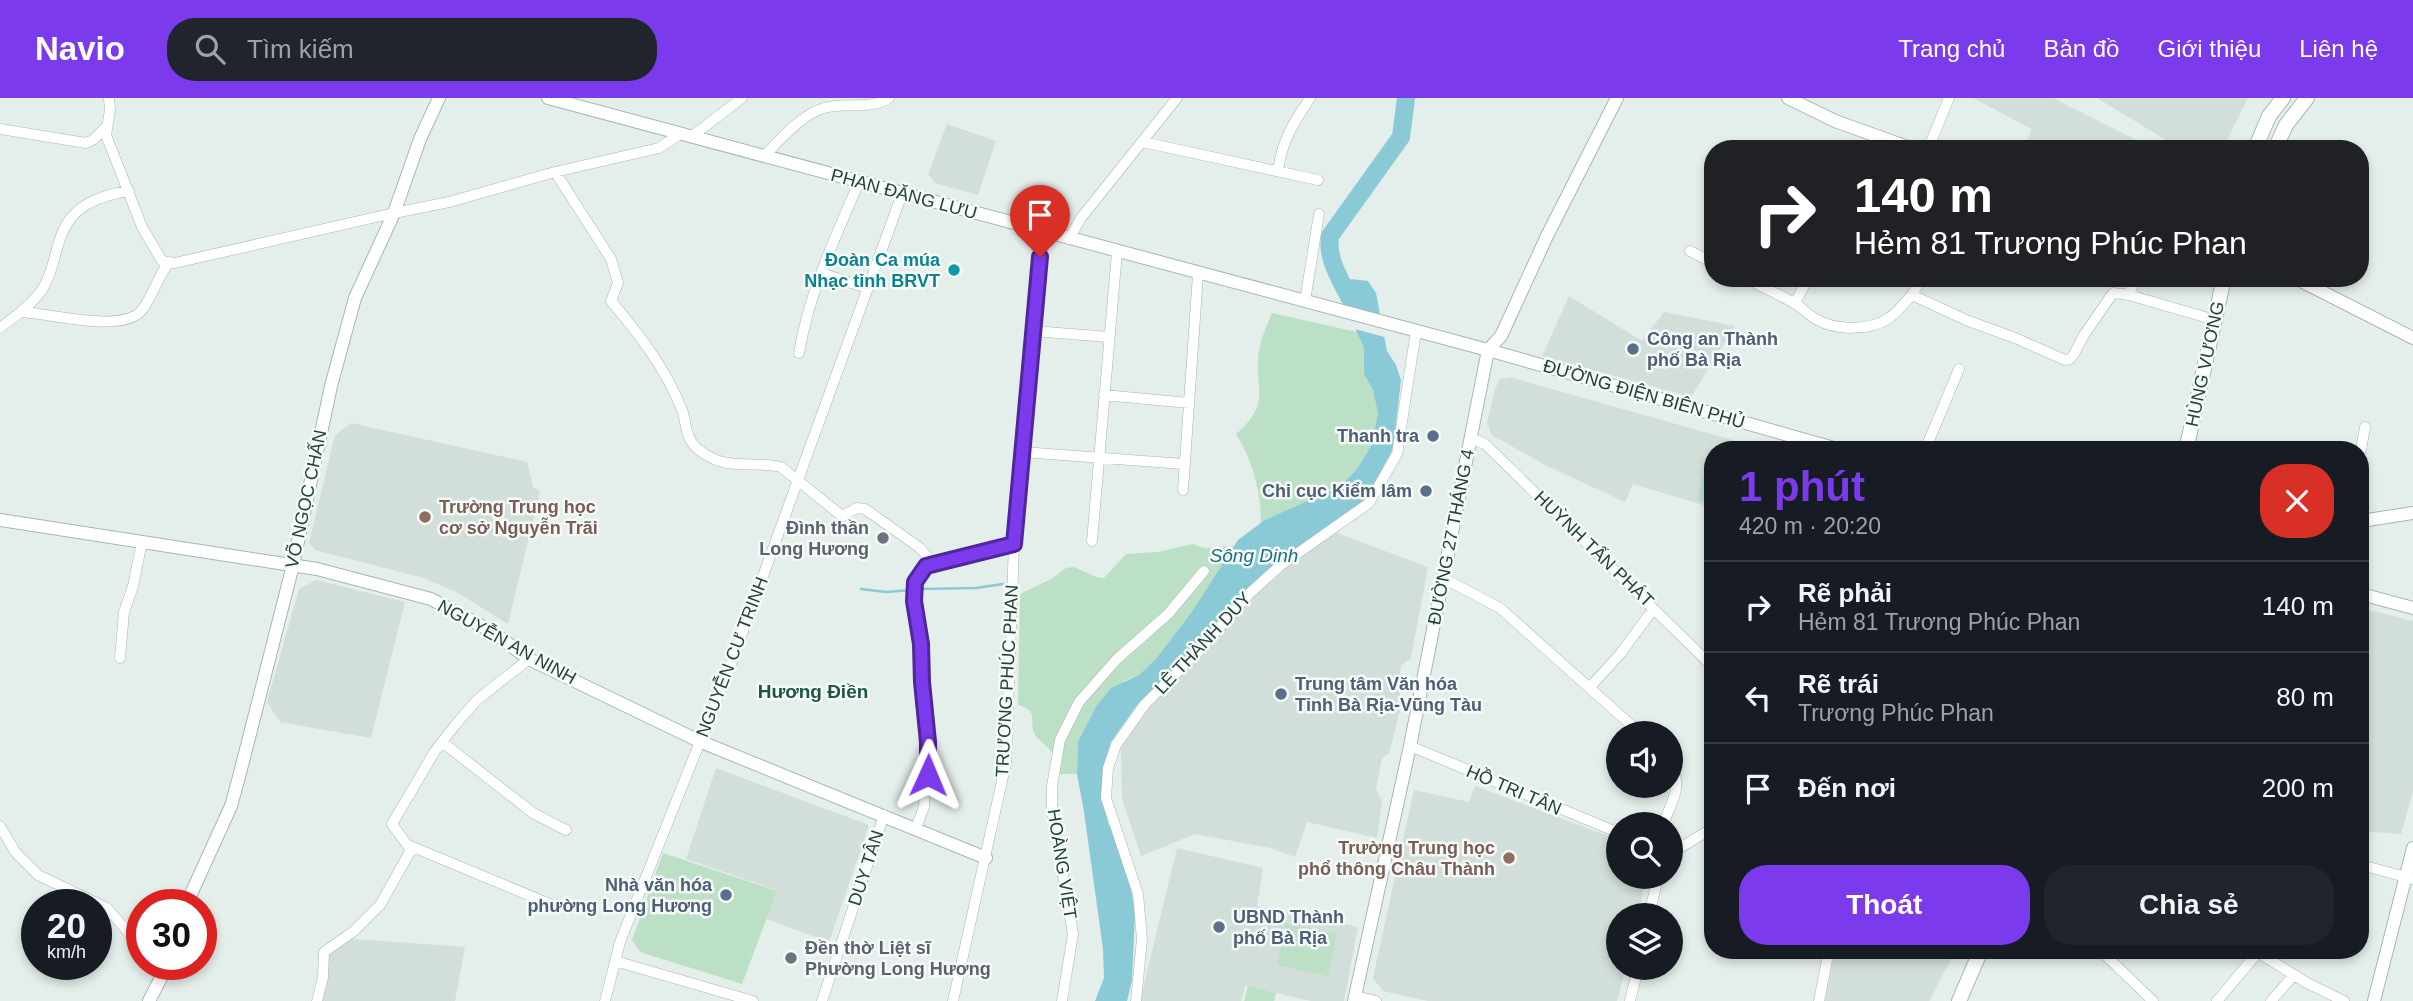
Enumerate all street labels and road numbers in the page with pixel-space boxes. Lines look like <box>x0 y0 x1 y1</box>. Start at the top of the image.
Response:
street label: PHAN ĐĂNG LƯU <box>829 165 979 223</box>
street label: HÙNG VƯƠNG <box>2181 299 2228 429</box>
street label: ĐƯỜNG ĐIỆN BIÊN PHỦ <box>1541 355 1747 432</box>
street label: VÕ NGỌC CHẤN <box>281 428 330 570</box>
street label: ĐƯỜNG 27 THÁNG 4 <box>1423 447 1478 627</box>
street label: HUỲNH TẤN PHÁT <box>1530 486 1658 611</box>
street label: NGUYỄN CƯ TRINH <box>691 574 772 740</box>
street label: TRƯƠNG PHÚC PHAN <box>991 584 1022 778</box>
street label: LÊ THÀNH DUY <box>1151 588 1255 698</box>
street label: NGUYỄN AN NINH <box>434 595 580 688</box>
street label: HỒ TRI TÂN <box>1463 760 1565 819</box>
street label: HOÀNG VIỆT <box>1043 808 1081 920</box>
street label: DUY TÂN <box>844 828 888 908</box>

